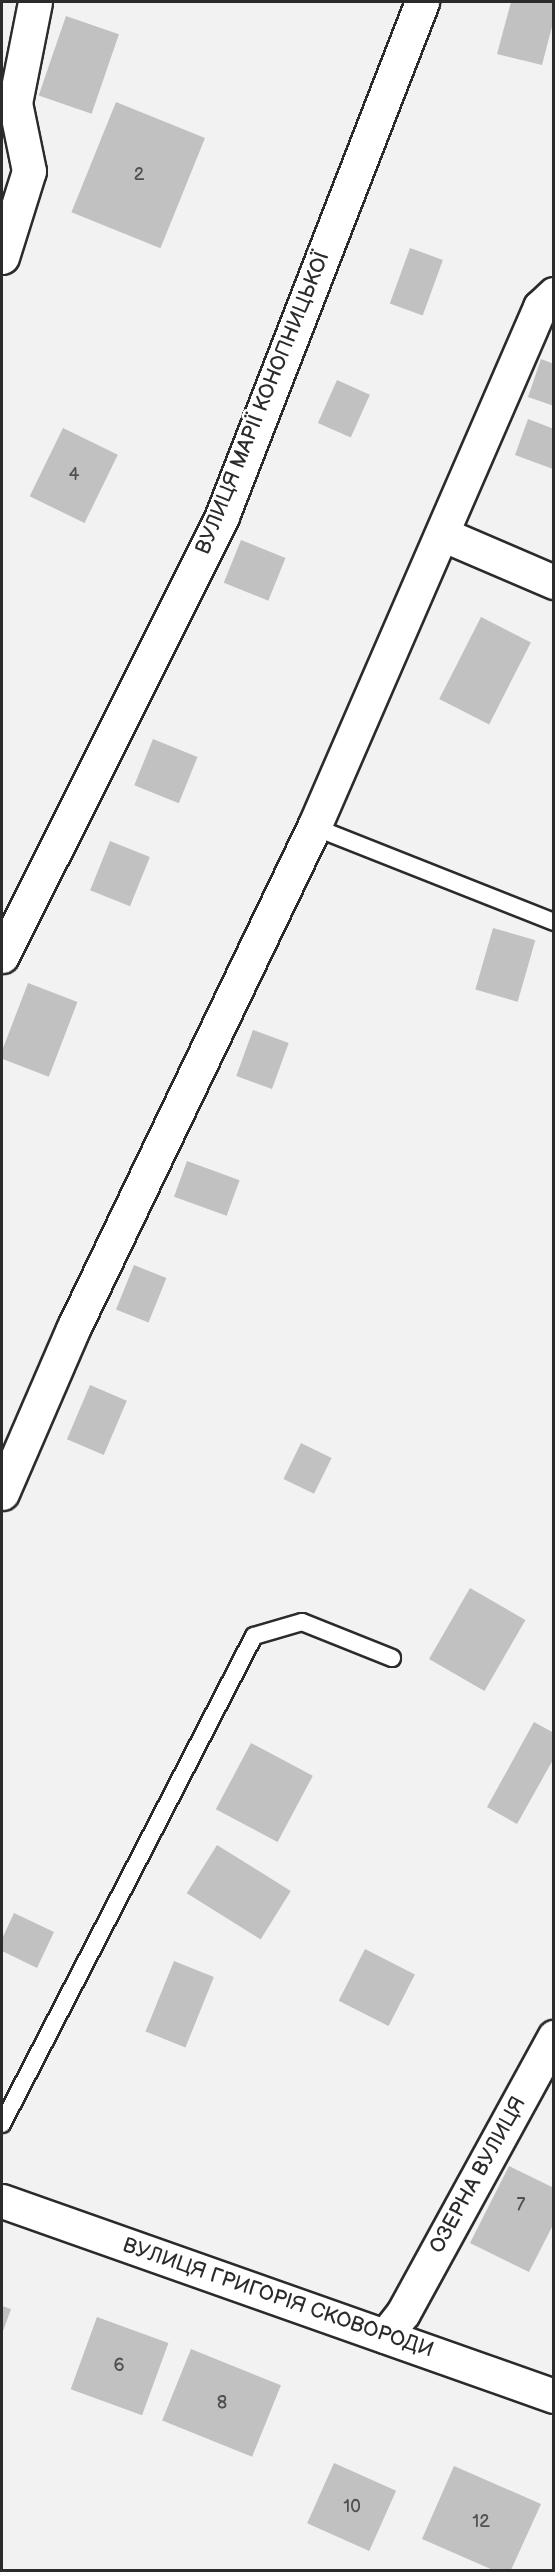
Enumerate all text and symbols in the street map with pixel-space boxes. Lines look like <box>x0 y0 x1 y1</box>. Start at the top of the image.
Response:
house number: 2 <box>134 164 144 186</box>
street label: ВУЛИЦЯ МАРІЇ КОНОПНИЦЬКОЇ <box>191 248 335 558</box>
house number: 4 <box>69 464 79 486</box>
street label: ОЗЕРНА ВУЛИЦЯ <box>425 2092 531 2258</box>
house number: 7 <box>517 2194 525 2216</box>
street label: ВУЛИЦЯ ГРИГОРІЯ СКОВОРОДИ <box>119 2233 437 2363</box>
house number: 6 <box>114 2355 124 2377</box>
house number: 8 <box>217 2392 227 2414</box>
house number: 10 <box>343 2496 361 2518</box>
house number: 12 <box>472 2511 490 2533</box>

